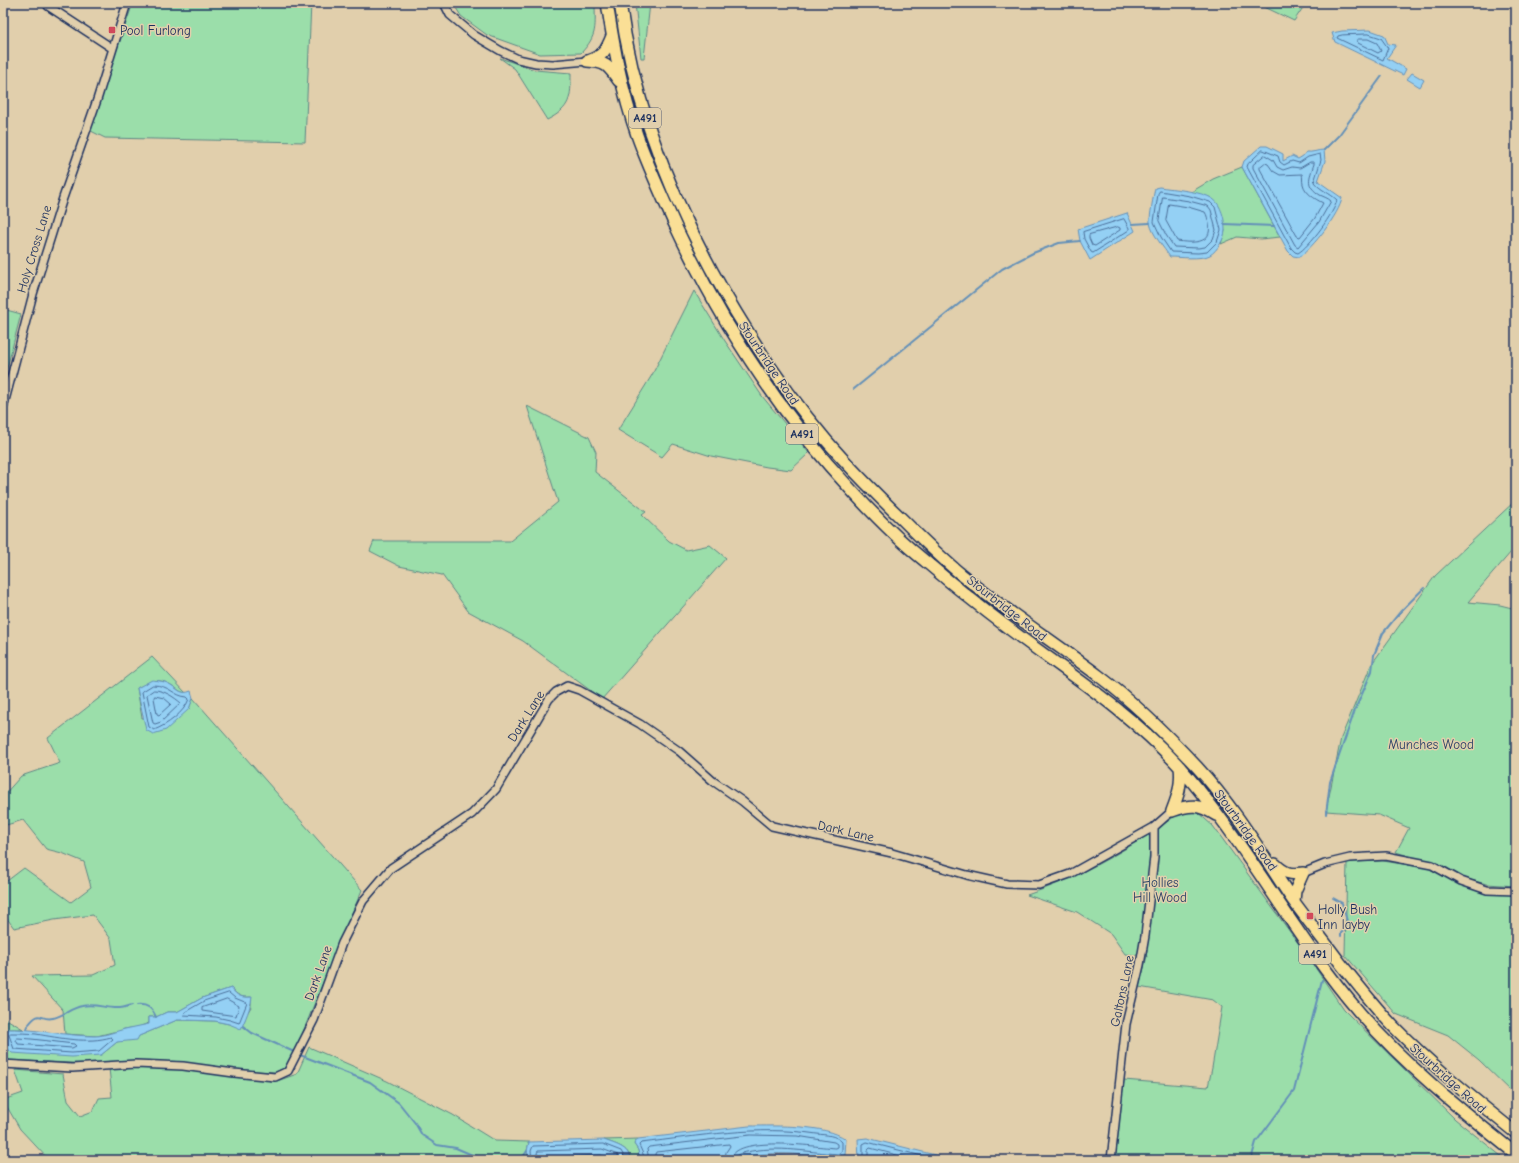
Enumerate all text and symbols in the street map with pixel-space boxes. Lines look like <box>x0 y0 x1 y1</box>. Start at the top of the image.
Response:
place label: Pool Furlong <box>120 23 191 38</box>
marker: Pool Furlong <box>107 25 117 35</box>
road number: A491 <box>629 108 661 128</box>
street label: Holy Cross Lane <box>14 203 55 295</box>
street label: Stourbridge Road <box>736 319 802 407</box>
road number: A491 <box>786 424 818 444</box>
street label: Stourbridge Road <box>964 572 1050 644</box>
street label: Dark Lane <box>504 687 548 744</box>
park label: Munches Wood <box>1388 737 1474 752</box>
street label: Stourbridge Road <box>1211 786 1281 874</box>
street label: Dark Lane <box>816 817 876 845</box>
park label: Hollies Hill Wood <box>1133 875 1187 905</box>
place label: Holly Bush Inn layby <box>1318 902 1377 932</box>
marker: Holly Bush Inn layby <box>1305 911 1315 921</box>
street label: Dark Lane <box>301 943 335 1003</box>
road number: A491 <box>1299 944 1331 964</box>
street label: Galtons Lane <box>1107 953 1137 1028</box>
street label: Stourbridge Road <box>1407 1040 1489 1116</box>

